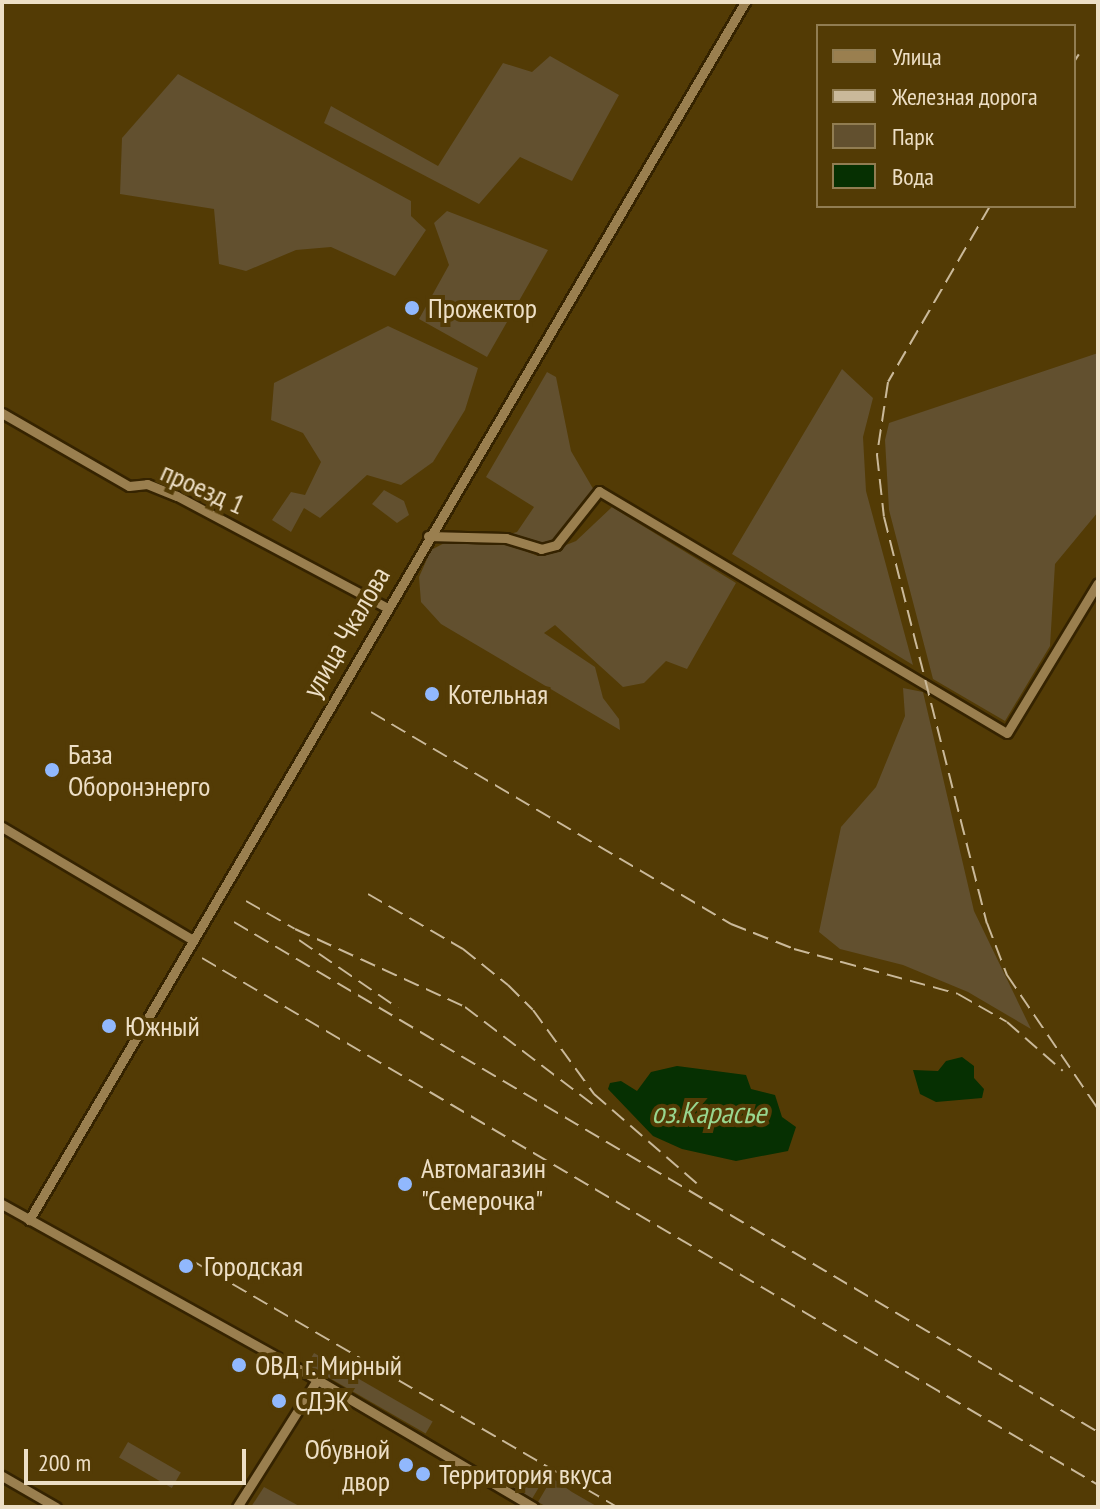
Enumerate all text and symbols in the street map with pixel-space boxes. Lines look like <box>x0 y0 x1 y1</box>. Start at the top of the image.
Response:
legend <box>816 24 1076 208</box>
text: Улица <box>892 41 942 72</box>
text: Железная дорога <box>892 81 1038 112</box>
text: Парк <box>892 121 934 152</box>
text: Вода <box>892 161 934 192</box>
place label: Прожектор <box>428 291 537 325</box>
marker: Прожектор <box>403 299 421 317</box>
street label: проезд 1 <box>156 455 250 521</box>
street label: улица Чкалова <box>295 561 397 703</box>
place label: Котельная <box>448 677 548 711</box>
marker: Котельная <box>423 685 441 703</box>
place label: База Оборонэнерго <box>68 737 210 803</box>
marker: База Оборонэнерго <box>43 761 61 779</box>
place label: Южный <box>125 1009 200 1043</box>
marker: Южный <box>100 1017 118 1035</box>
water label: оз.Карасье <box>652 1094 766 1130</box>
place label: Автомагазин "Семерочка" <box>421 1151 546 1217</box>
marker: Автомагазин "Семерочка" <box>396 1175 414 1193</box>
place label: Городская <box>204 1249 303 1283</box>
marker: Городская <box>175 1255 197 1277</box>
place label: ОВД г. Мирный <box>255 1348 404 1382</box>
marker: ОВД г. Мирный <box>230 1356 248 1374</box>
place label: СДЭК <box>295 1384 349 1418</box>
marker: СДЭК <box>270 1392 288 1410</box>
place label: Обувной двор <box>304 1432 390 1498</box>
scale bar <box>28 1433 250 1483</box>
text: 200 m <box>38 1447 91 1478</box>
marker: Обувной двор <box>397 1456 415 1474</box>
place label: Территория вкуса <box>439 1457 612 1491</box>
marker: Территория вкуса <box>414 1465 432 1483</box>

